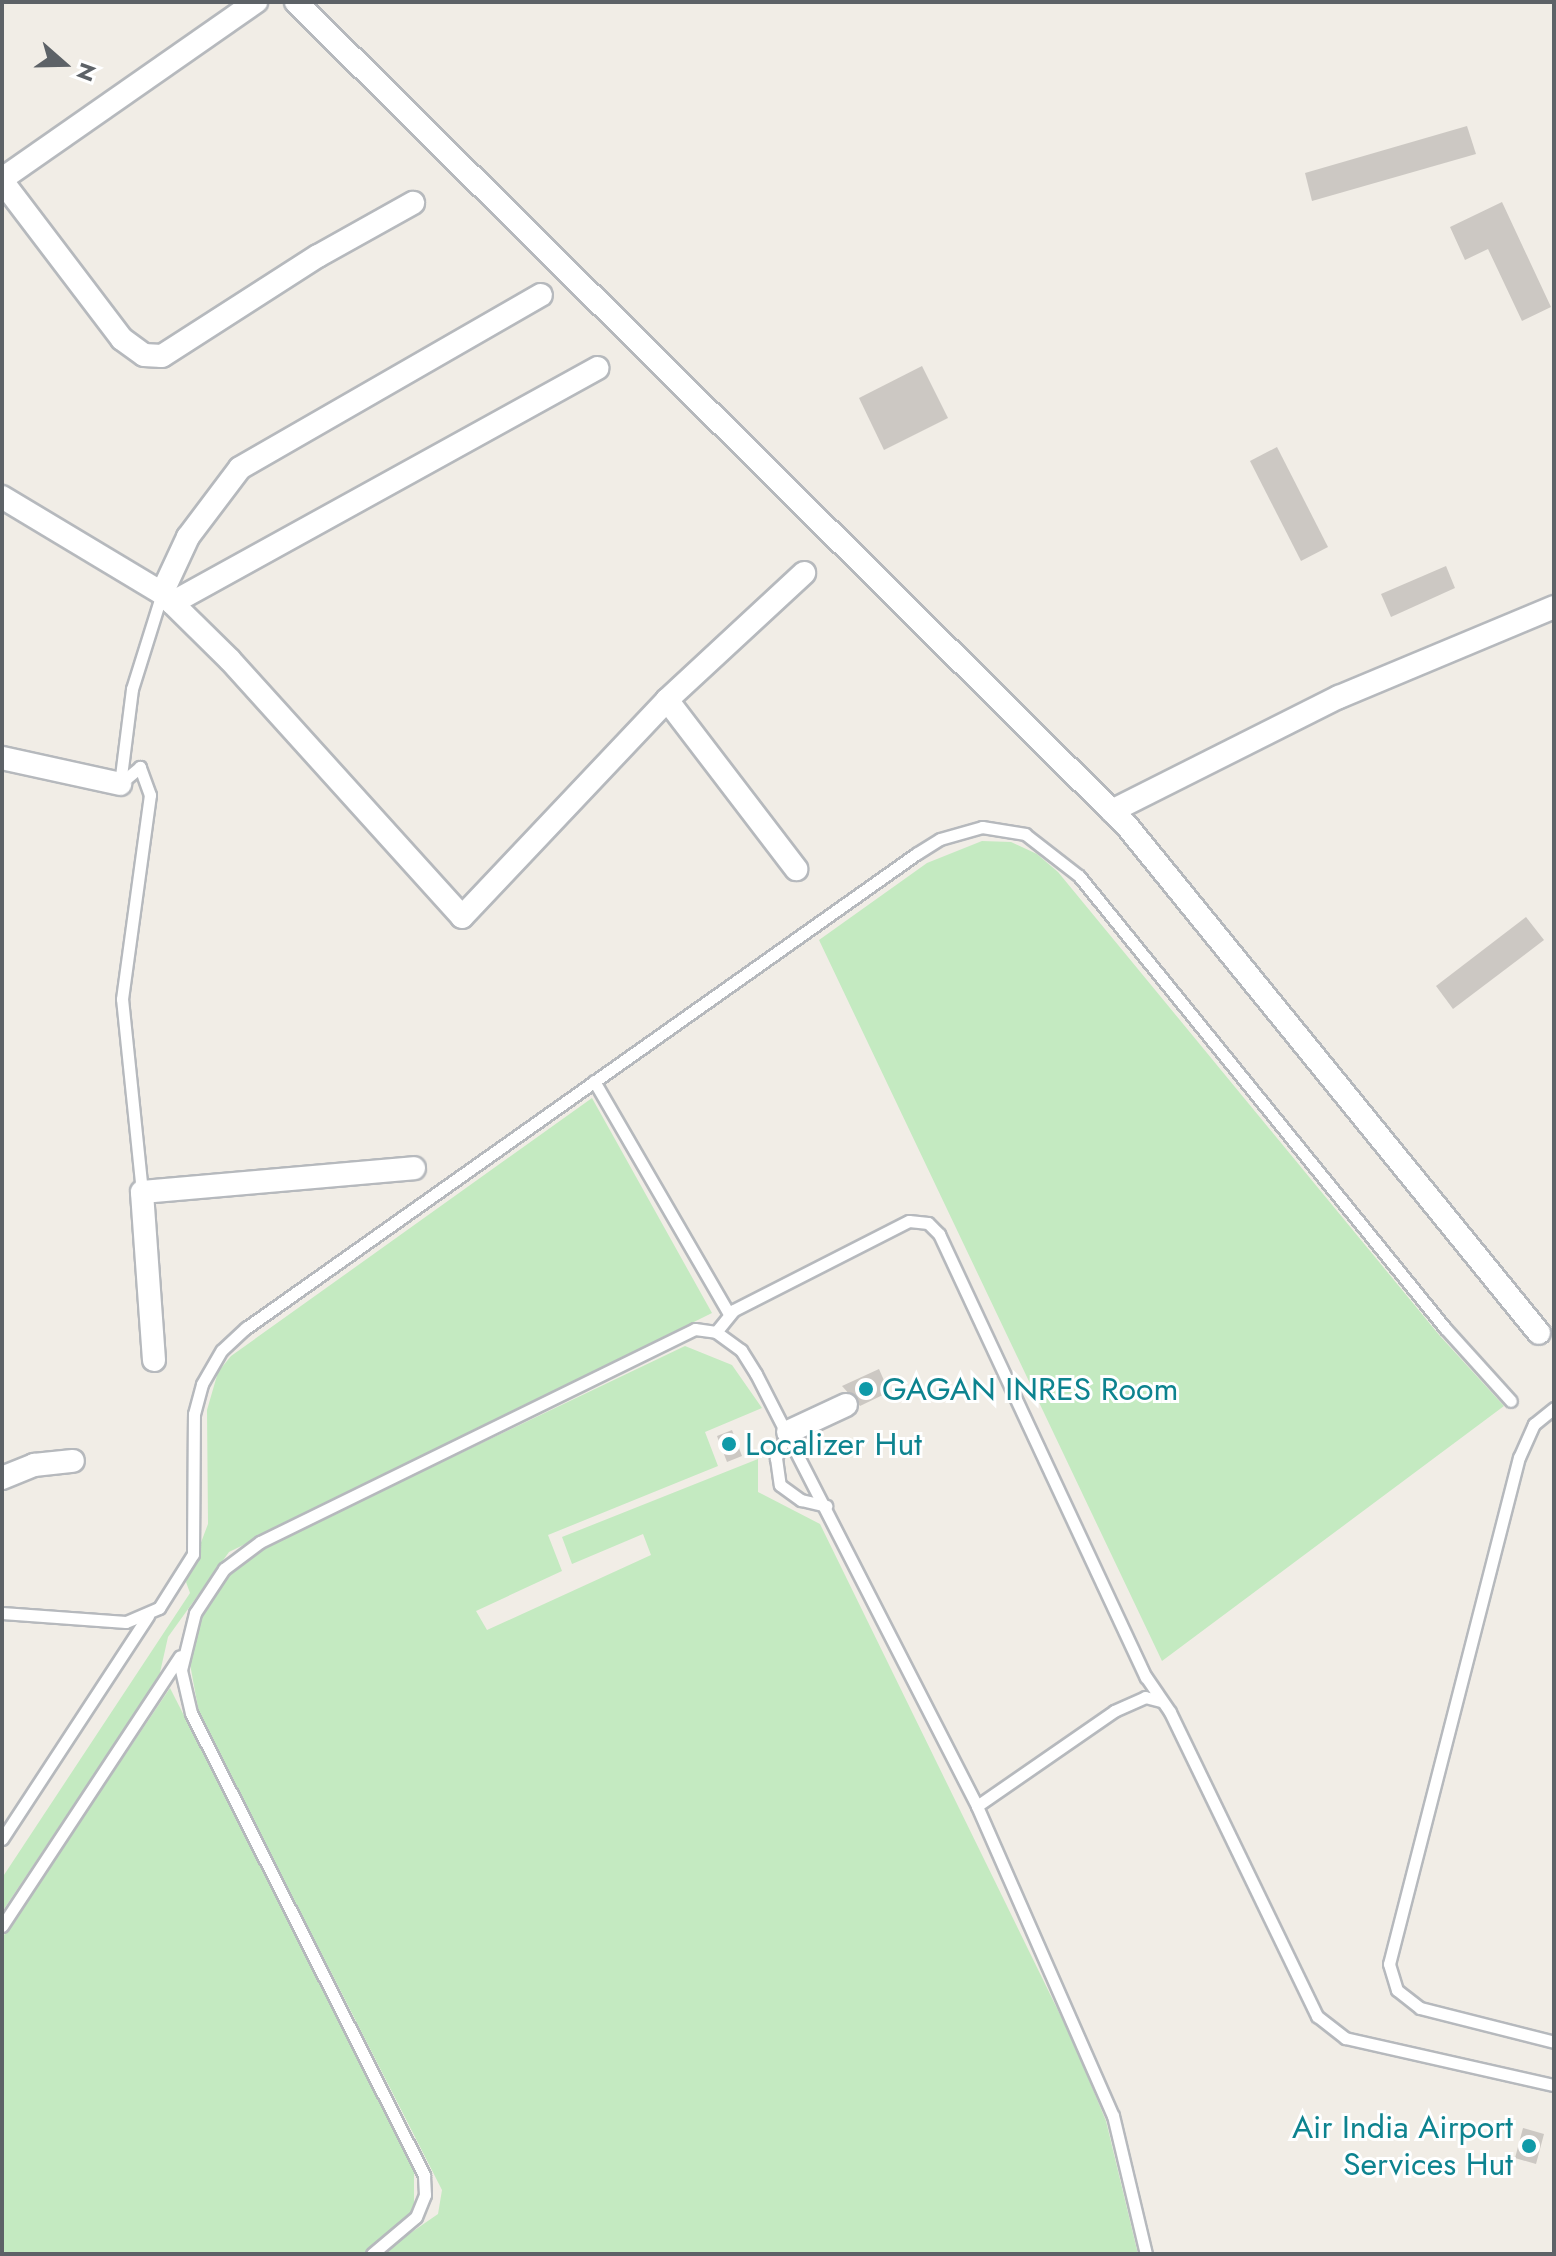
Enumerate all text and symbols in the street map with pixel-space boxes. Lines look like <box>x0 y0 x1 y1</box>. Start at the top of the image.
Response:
north arrow <box>24 24 104 104</box>
text: N <box>69 59 105 86</box>
place label: GAGAN INRES Room <box>882 1370 1178 1408</box>
marker: GAGAN INRES Room <box>857 1380 875 1398</box>
place label: Localizer Hut <box>745 1425 922 1463</box>
marker: Localizer Hut <box>720 1435 738 1453</box>
place label: Air India Airport Services Hut <box>1292 2109 1513 2184</box>
marker: Air India Airport Services Hut <box>1520 2137 1538 2155</box>

